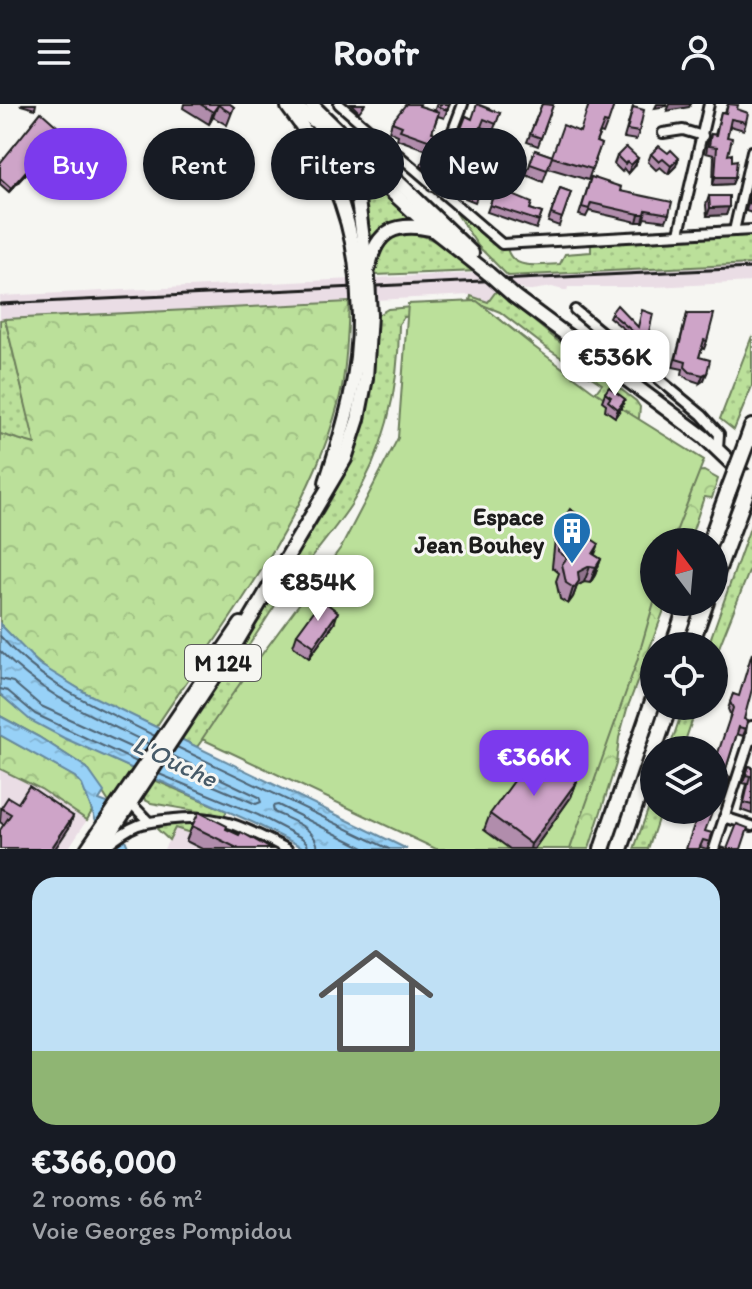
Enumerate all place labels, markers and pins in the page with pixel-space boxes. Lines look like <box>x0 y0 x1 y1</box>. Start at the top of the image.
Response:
pin: €536K <box>559 330 671 398</box>
place label: Espace Jean Bouhey <box>413 502 545 560</box>
building icon: Espace Jean Bouhey <box>551 510 593 565</box>
pin: €854K <box>262 555 374 623</box>
pin: €366K <box>478 730 590 798</box>

